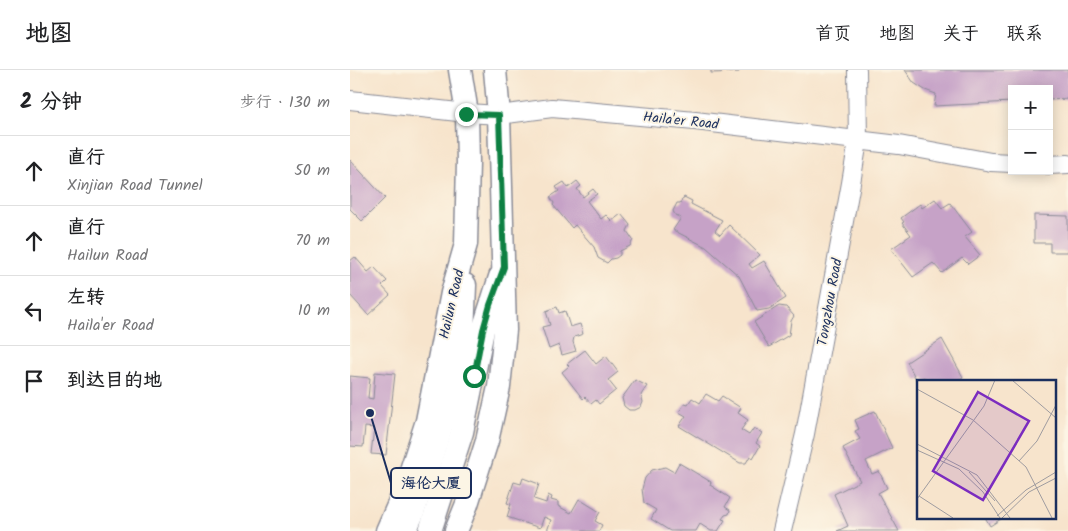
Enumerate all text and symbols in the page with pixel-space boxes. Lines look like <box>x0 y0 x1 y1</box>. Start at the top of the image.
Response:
text: 地图 <box>25 15 73 54</box>
text: 首页 <box>815 20 851 49</box>
text: 地图 <box>879 20 915 49</box>
text: 关于 <box>943 20 979 49</box>
text: 联系 <box>1007 20 1043 49</box>
map controls <box>1008 85 1053 175</box>
button: + <box>1008 85 1053 130</box>
text: 2 分钟 <box>20 86 82 119</box>
text: 步行 · 130 m <box>240 90 330 115</box>
route end <box>455 103 478 126</box>
street label: Haila'er Road <box>642 106 721 136</box>
button: − <box>1008 130 1053 175</box>
text: 直行 <box>67 143 105 173</box>
icon: ahead <box>20 157 48 185</box>
text: 50 m <box>294 158 330 183</box>
text: Xinjian Road Tunnel <box>67 173 203 198</box>
text: 直行 <box>67 213 105 243</box>
icon: ahead <box>20 227 48 255</box>
text: 70 m <box>295 228 330 253</box>
text: Hailun Road <box>67 243 148 268</box>
street label: Tongzhou Road <box>811 256 849 348</box>
street label: Hailun Road <box>433 266 471 341</box>
text: 左转 <box>67 283 105 313</box>
icon: left <box>20 297 48 325</box>
text: 10 m <box>298 298 330 323</box>
text: Haila'er Road <box>67 313 154 338</box>
route start <box>463 365 486 388</box>
text: 到达目的地 <box>67 366 162 396</box>
icon: arrive <box>20 367 48 395</box>
inset map <box>917 380 1056 518</box>
callout: 海伦大厦 <box>391 468 471 498</box>
text: 海伦大厦 <box>401 472 461 496</box>

